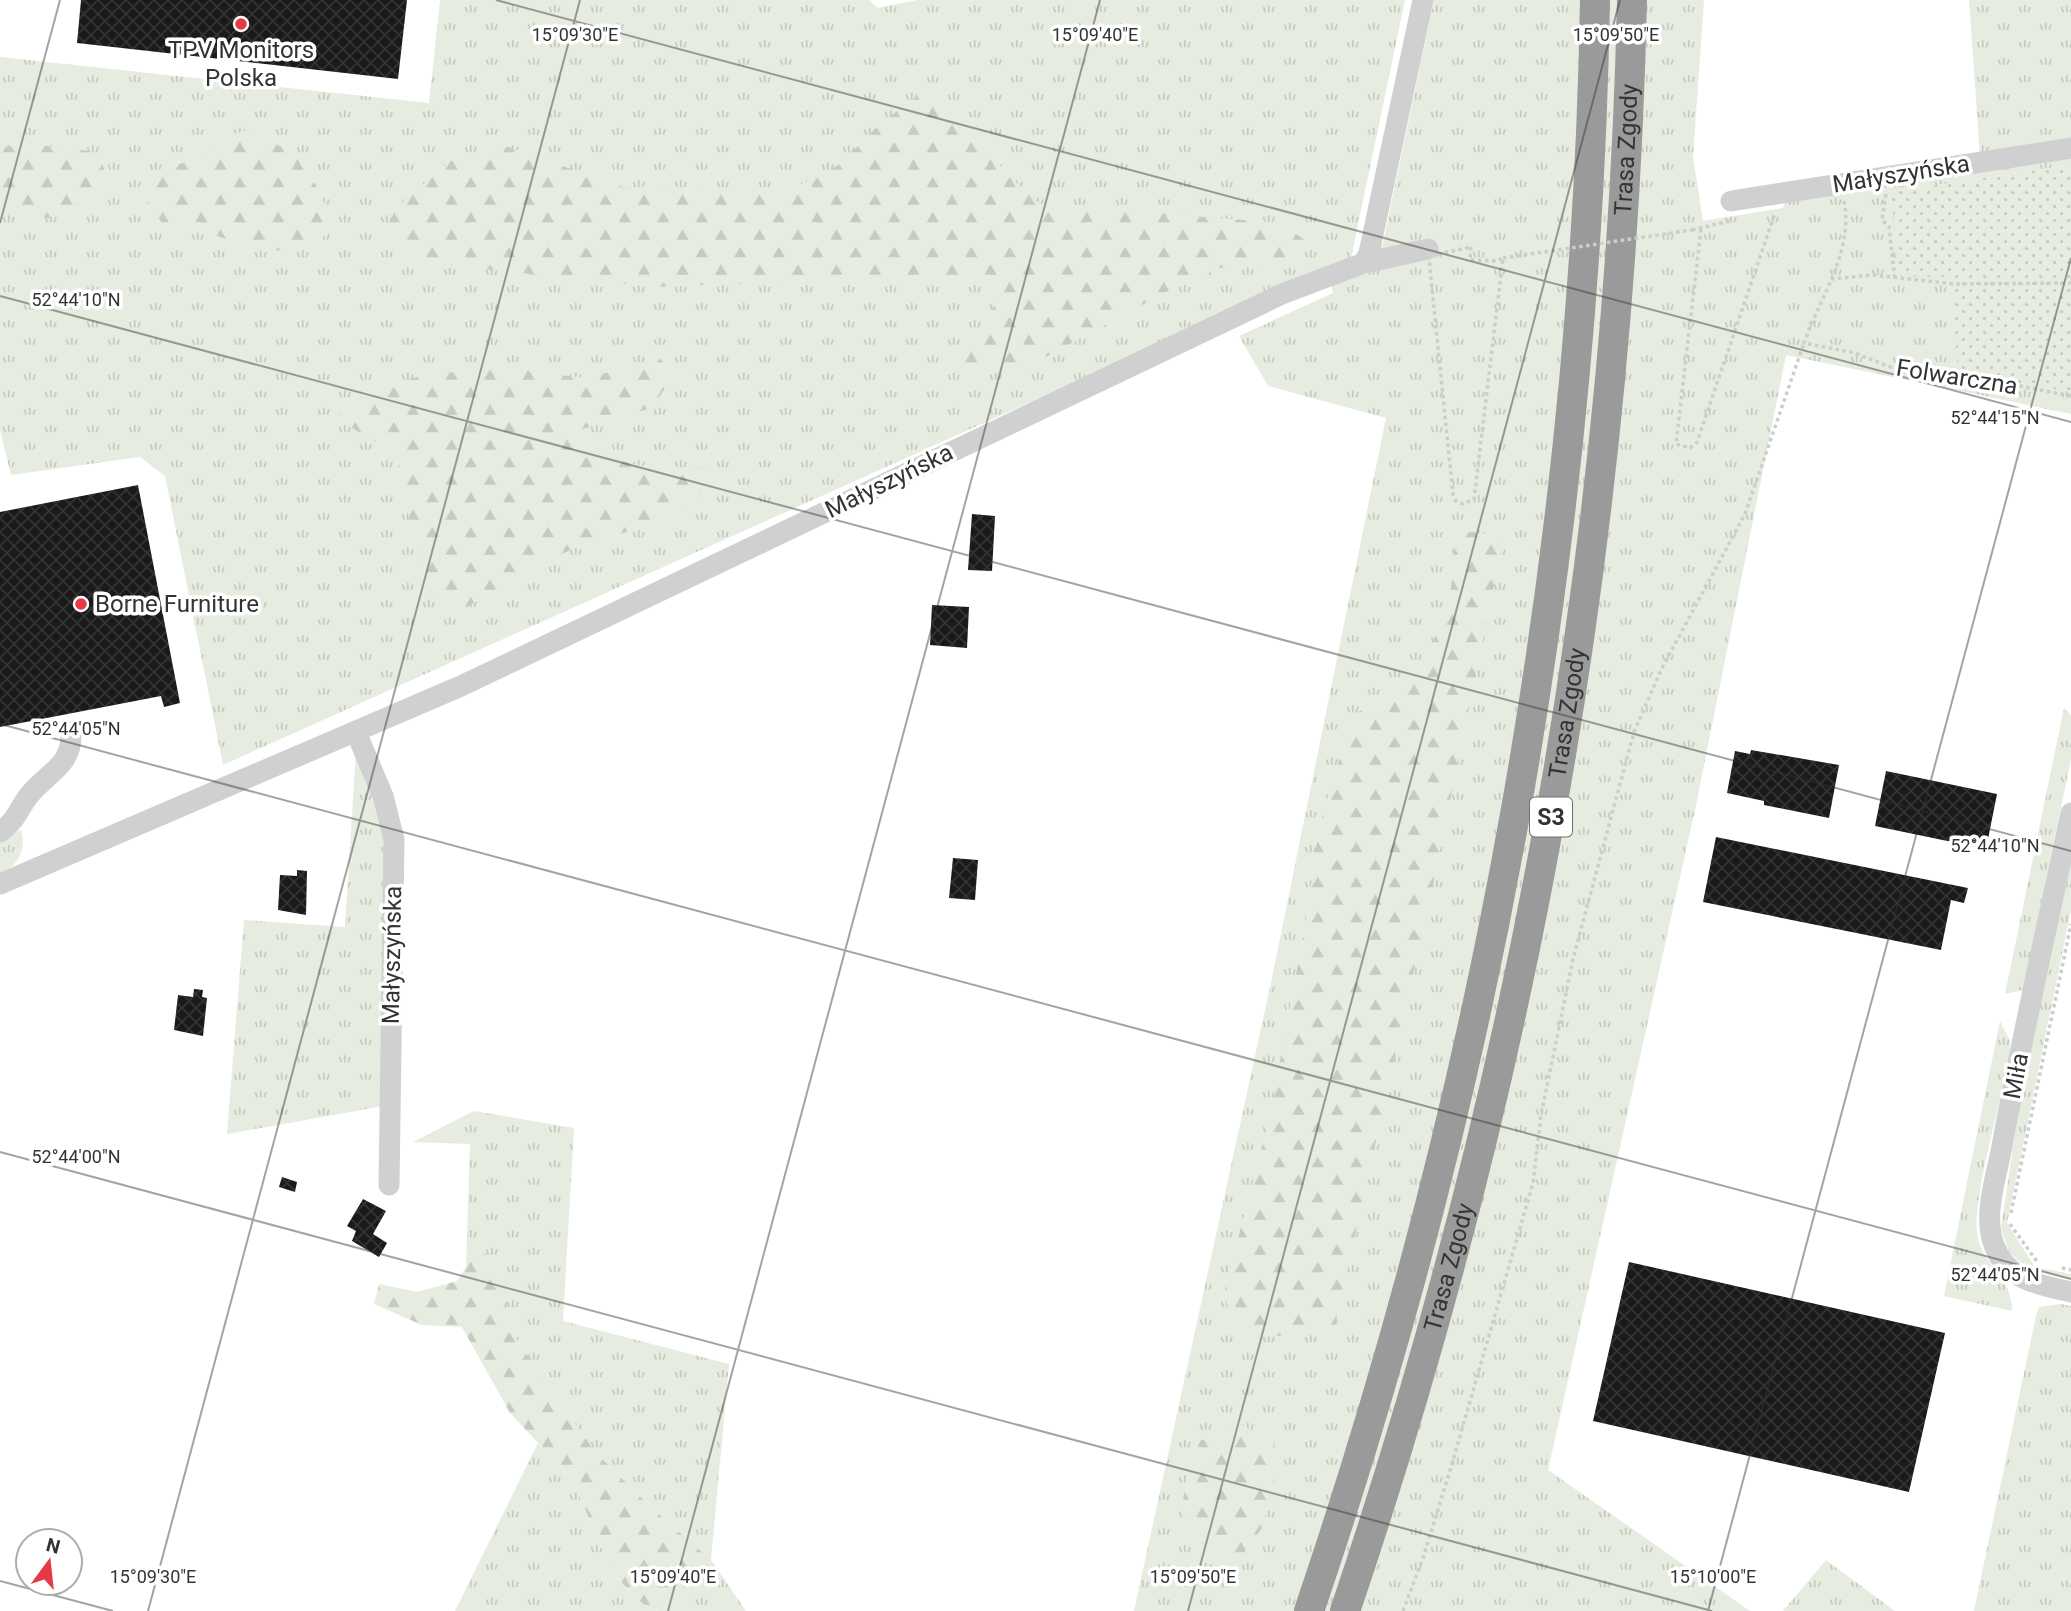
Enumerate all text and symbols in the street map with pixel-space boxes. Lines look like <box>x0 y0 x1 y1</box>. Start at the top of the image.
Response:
marker: TPV Monitors Polska <box>233 16 249 32</box>
text: 15°09'30"E <box>532 24 618 45</box>
text: 15°09'40"E <box>1052 24 1138 45</box>
text: 15°09'50"E <box>1573 24 1659 45</box>
place label: TPV Monitors Polska <box>168 36 314 92</box>
street label: Trasa Zgody <box>1609 83 1644 216</box>
street label: Małyszyńska <box>1830 149 1972 199</box>
text: 52°44'10"N <box>31 289 121 310</box>
street label: Folwarczna <box>1894 354 2020 400</box>
text: 52°44'15"N <box>1950 407 2040 428</box>
street label: Małyszyńska <box>821 438 957 524</box>
place label: Borne Furniture <box>95 590 259 618</box>
marker: Borne Furniture <box>73 596 89 612</box>
street label: Trasa Zgody <box>1543 645 1591 781</box>
text: 52°44'05"N <box>31 718 121 739</box>
road number: S3 <box>1530 797 1572 836</box>
text: 52°44'10"N <box>1950 835 2040 856</box>
street label: Małyszyńska <box>377 886 407 1024</box>
street label: Miła <box>1998 1051 2034 1101</box>
text: 52°44'00"N <box>31 1146 121 1167</box>
street label: Trasa Zgody <box>1418 1200 1480 1335</box>
text: 52°44'05"N <box>1950 1264 2040 1285</box>
north arrow <box>14 1527 84 1597</box>
text: N <box>44 1533 63 1559</box>
text: 15°09'30"E <box>110 1566 196 1587</box>
text: 15°09'40"E <box>630 1566 716 1587</box>
text: 15°09'50"E <box>1150 1566 1236 1587</box>
text: 15°10'00"E <box>1670 1566 1756 1587</box>

